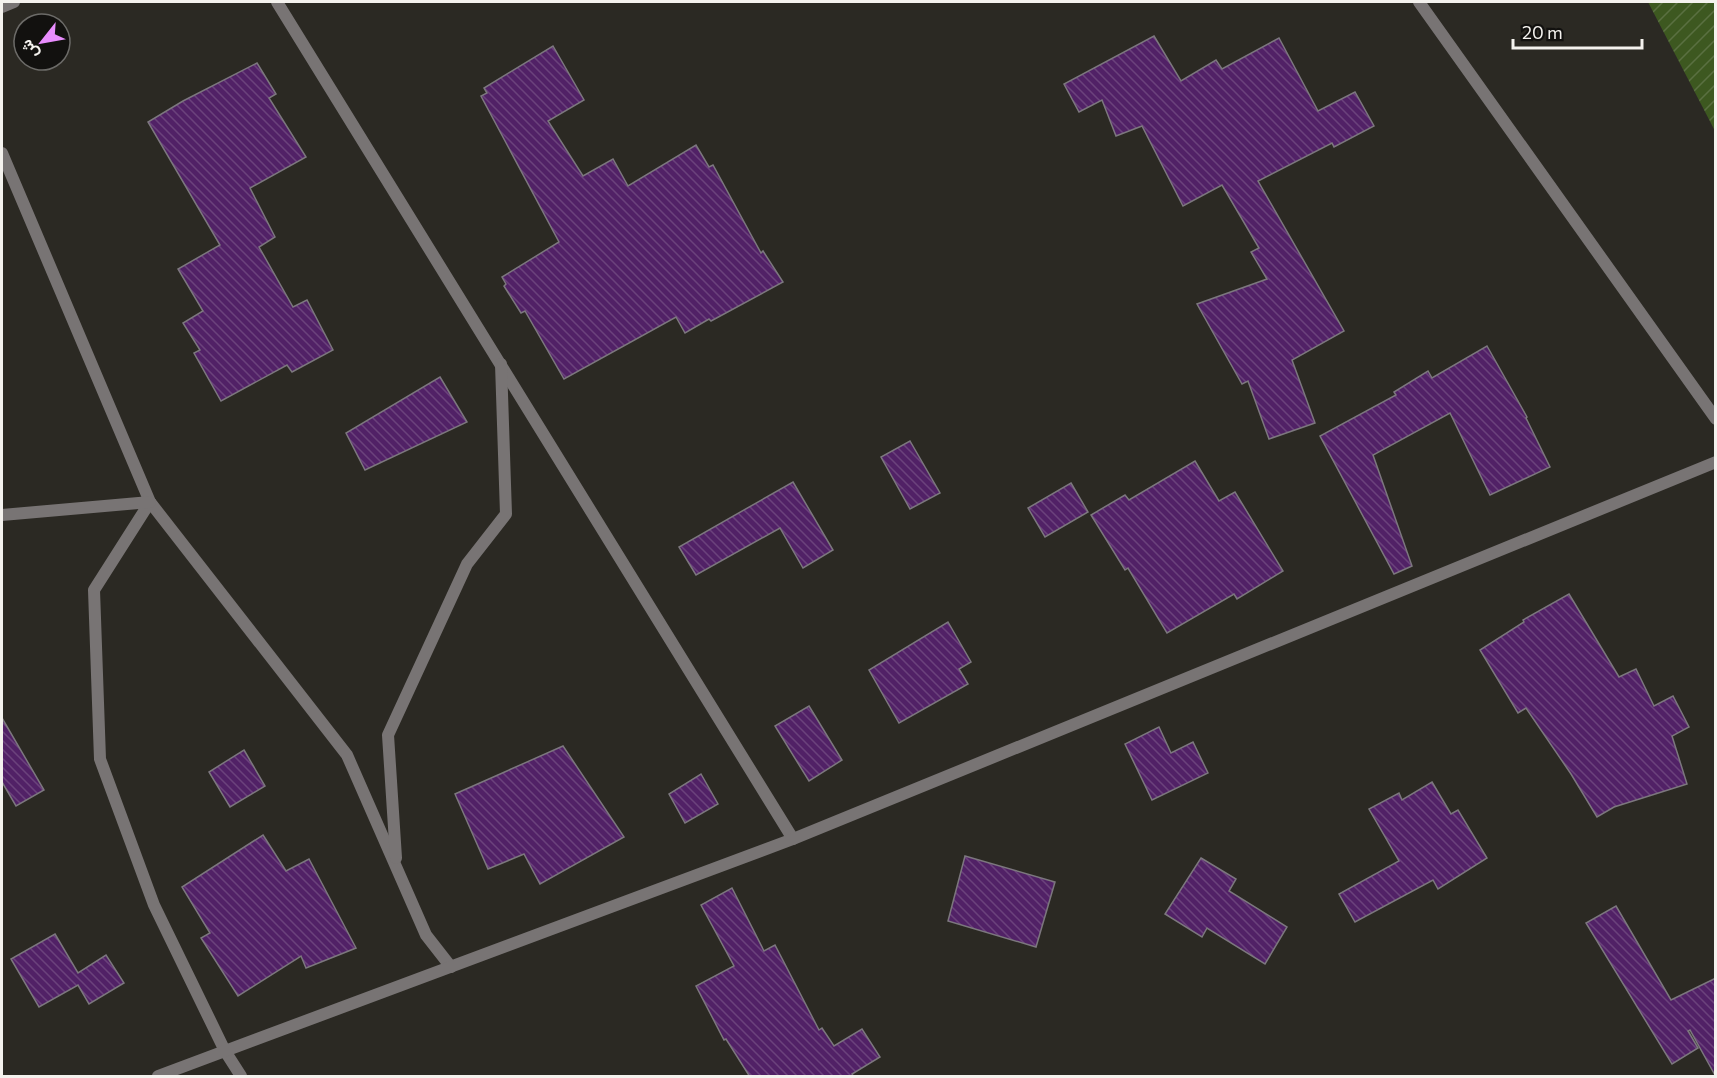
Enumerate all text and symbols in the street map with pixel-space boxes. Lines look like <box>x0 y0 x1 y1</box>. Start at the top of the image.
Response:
north arrow <box>12 12 72 72</box>
scale bar <box>1513 12 1642 50</box>
text: 20 m <box>1522 21 1563 43</box>
text: ش <box>16 36 43 63</box>

